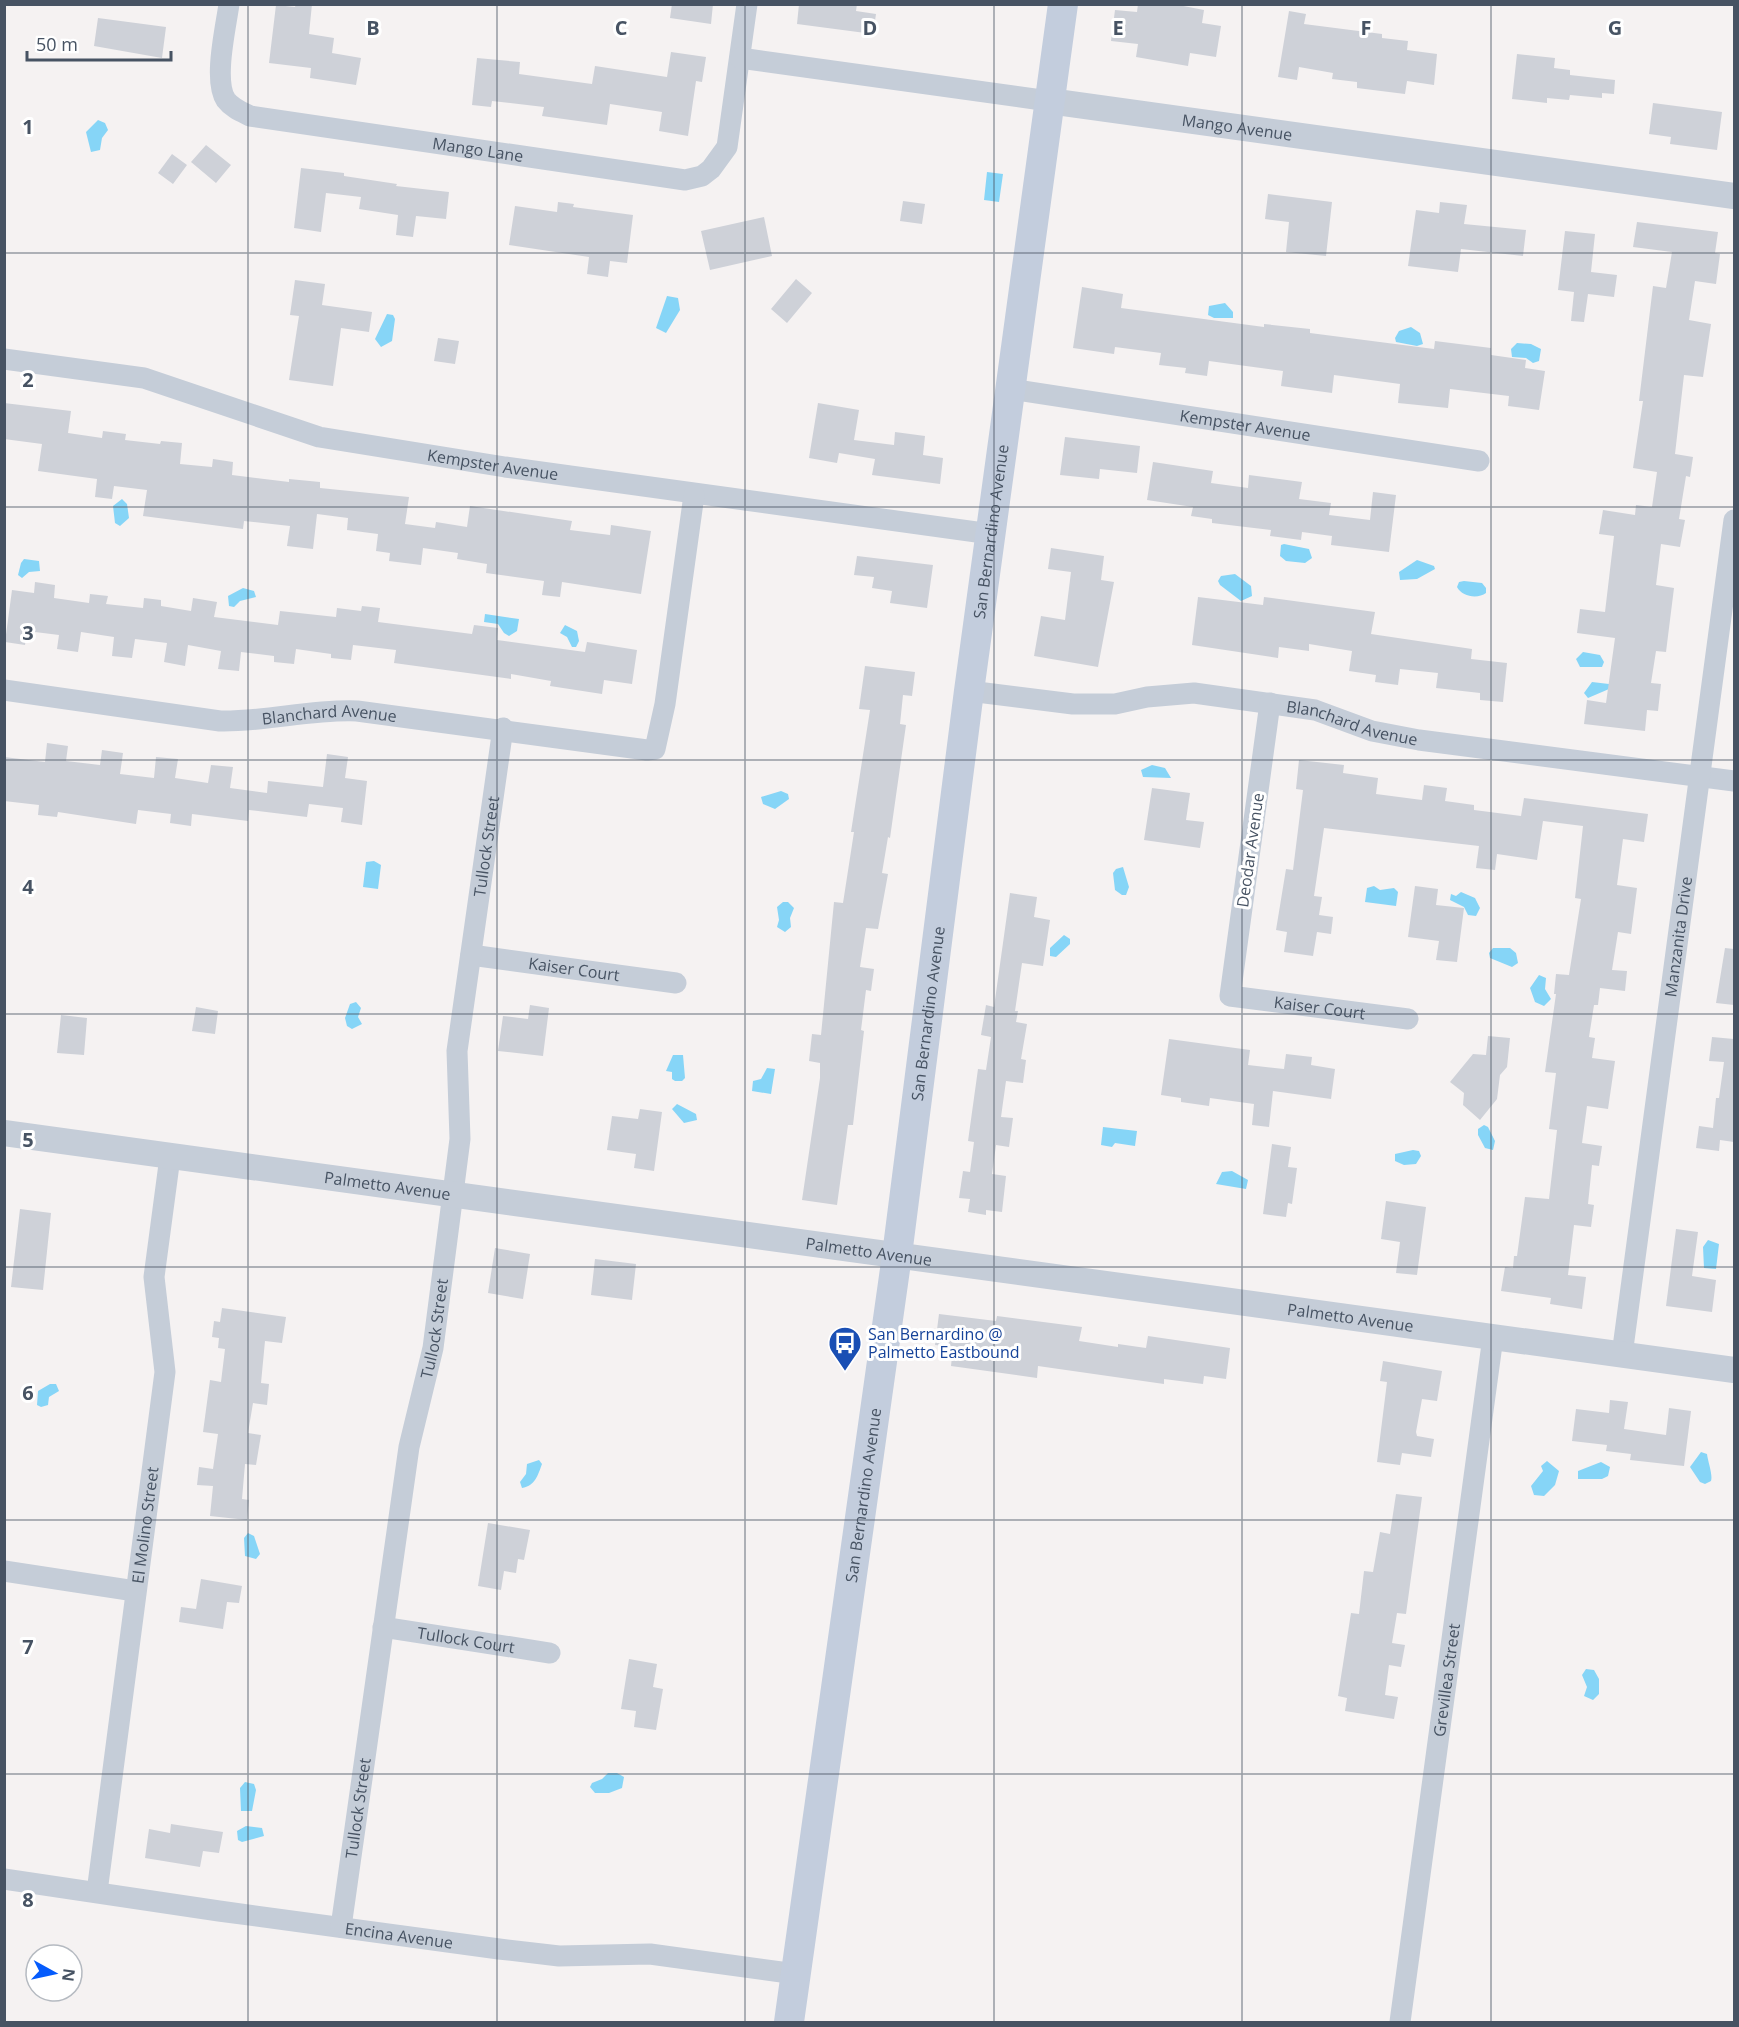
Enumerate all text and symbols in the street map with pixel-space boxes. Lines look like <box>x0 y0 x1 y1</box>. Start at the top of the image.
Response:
text: B <box>366 14 380 41</box>
text: C <box>615 14 628 41</box>
text: D <box>863 14 877 41</box>
text: E <box>1112 14 1124 41</box>
text: F <box>1361 14 1371 41</box>
text: G <box>1608 14 1622 41</box>
scale bar <box>27 24 171 62</box>
text: 50 m <box>36 32 78 56</box>
street label: Mango Avenue <box>1181 109 1294 146</box>
text: 1 <box>22 113 34 140</box>
street label: Mango Lane <box>431 132 525 167</box>
text: 2 <box>22 366 34 393</box>
street label: Kempster Avenue <box>1178 404 1312 446</box>
street label: San Bernardino Avenue <box>968 443 1014 620</box>
street label: Kempster Avenue <box>426 444 560 485</box>
text: 3 <box>22 619 34 646</box>
street label: Blanchard Avenue <box>1285 695 1419 750</box>
street label: Blanchard Avenue <box>261 700 398 730</box>
street label: Deodar Avenue <box>1231 791 1269 909</box>
street label: Tullock Street <box>468 795 504 898</box>
text: 4 <box>22 873 34 900</box>
street label: Manzanita Drive <box>1659 875 1697 998</box>
street label: San Bernardino Avenue <box>906 925 950 1102</box>
street label: Kaiser Court <box>527 952 621 986</box>
street label: Kaiser Court <box>1273 991 1367 1024</box>
text: 5 <box>22 1126 34 1153</box>
street label: Palmetto Avenue <box>323 1166 452 1205</box>
street label: Palmetto Avenue <box>804 1232 933 1271</box>
street label: Tullock Street <box>415 1277 453 1381</box>
street label: Palmetto Avenue <box>1286 1298 1415 1337</box>
place label: San Bernardino @ Palmetto Eastbound <box>868 1323 1019 1363</box>
bus stop icon: San Bernardino @ Palmetto Eastbound <box>827 1325 863 1372</box>
text: 6 <box>22 1379 34 1406</box>
street label: San Bernardino Avenue <box>840 1407 886 1584</box>
street label: El Molino Street <box>126 1465 164 1585</box>
street label: Tullock Court <box>416 1621 517 1658</box>
street label: Grevillea Street <box>1428 1622 1465 1738</box>
text: 7 <box>22 1633 34 1660</box>
street label: Tullock Street <box>340 1756 376 1860</box>
text: 8 <box>22 1886 34 1913</box>
street label: Encina Avenue <box>343 1917 454 1954</box>
north arrow <box>24 1943 84 2003</box>
text: N <box>57 1967 81 1983</box>

